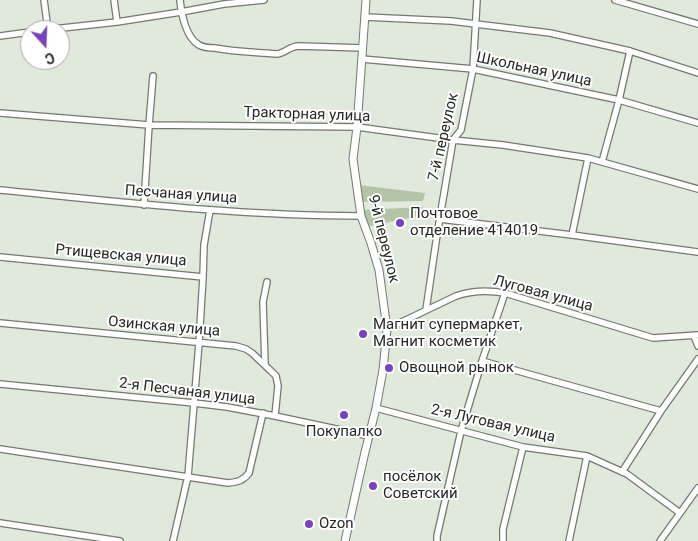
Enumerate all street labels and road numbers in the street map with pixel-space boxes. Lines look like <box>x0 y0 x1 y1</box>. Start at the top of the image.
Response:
street label: Школьная улица <box>475 49 593 91</box>
street label: 7-й переулок <box>425 91 463 183</box>
street label: Тракторная улица <box>243 104 371 126</box>
street label: Песчаная улица <box>124 182 238 208</box>
street label: 9-й переулок <box>363 193 403 285</box>
street label: Ртищевская улица <box>55 241 187 271</box>
street label: Луговая улица <box>491 272 595 316</box>
street label: Озинская улица <box>107 313 221 341</box>
street label: 2-я Песчаная улица <box>118 375 256 409</box>
street label: 2-я Луговая улица <box>429 401 557 447</box>

